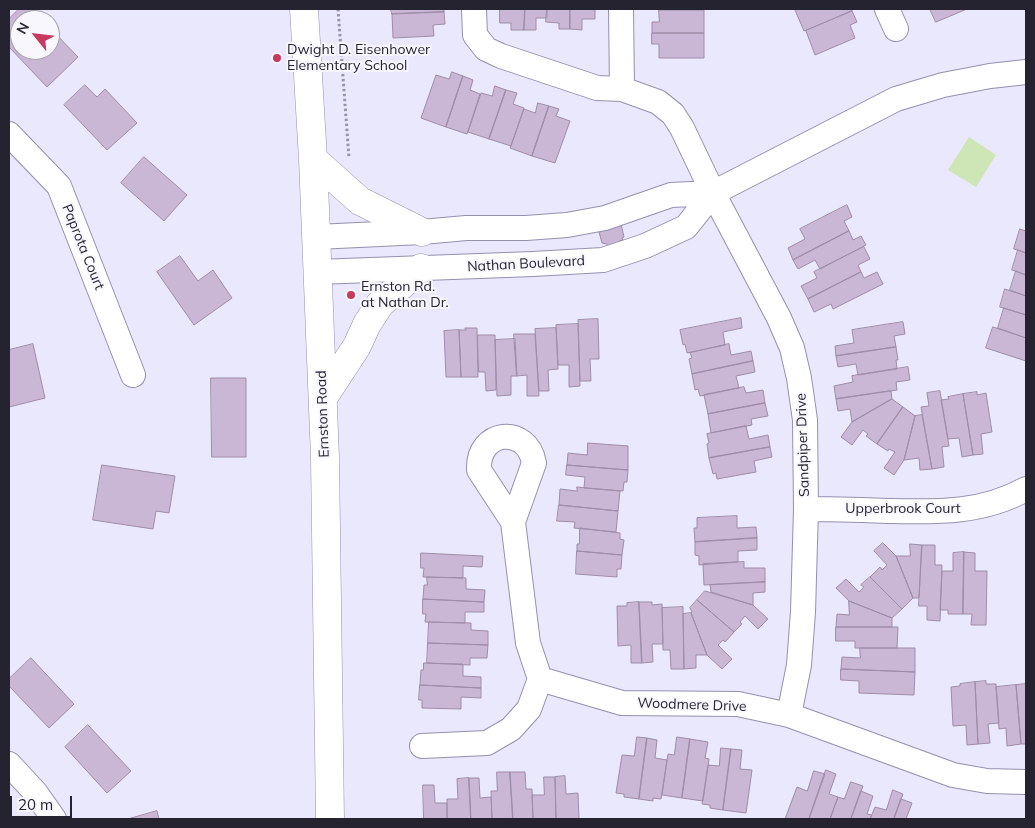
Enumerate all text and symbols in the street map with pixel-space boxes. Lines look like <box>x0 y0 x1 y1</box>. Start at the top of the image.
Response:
north arrow <box>10 10 60 60</box>
text: N <box>12 19 33 37</box>
place label: Dwight D. Eisenhower Elementary School <box>287 42 430 74</box>
marker: Dwight D. Eisenhower Elementary School <box>271 52 283 64</box>
street label: Paprota Court <box>58 202 108 292</box>
street label: Nathan Boulevard <box>467 253 585 275</box>
place label: Ernston Rd. at Nathan Dr. <box>361 279 449 312</box>
marker: Ernston Rd. at Nathan Dr. <box>345 289 357 301</box>
street label: Ernston Road <box>313 370 333 458</box>
street label: Sandpiper Drive <box>793 393 813 497</box>
street label: Upperbrook Court <box>845 501 961 517</box>
street label: Woodmere Drive <box>637 695 747 715</box>
scale bar <box>12 786 75 818</box>
text: 20 m <box>18 795 53 814</box>

